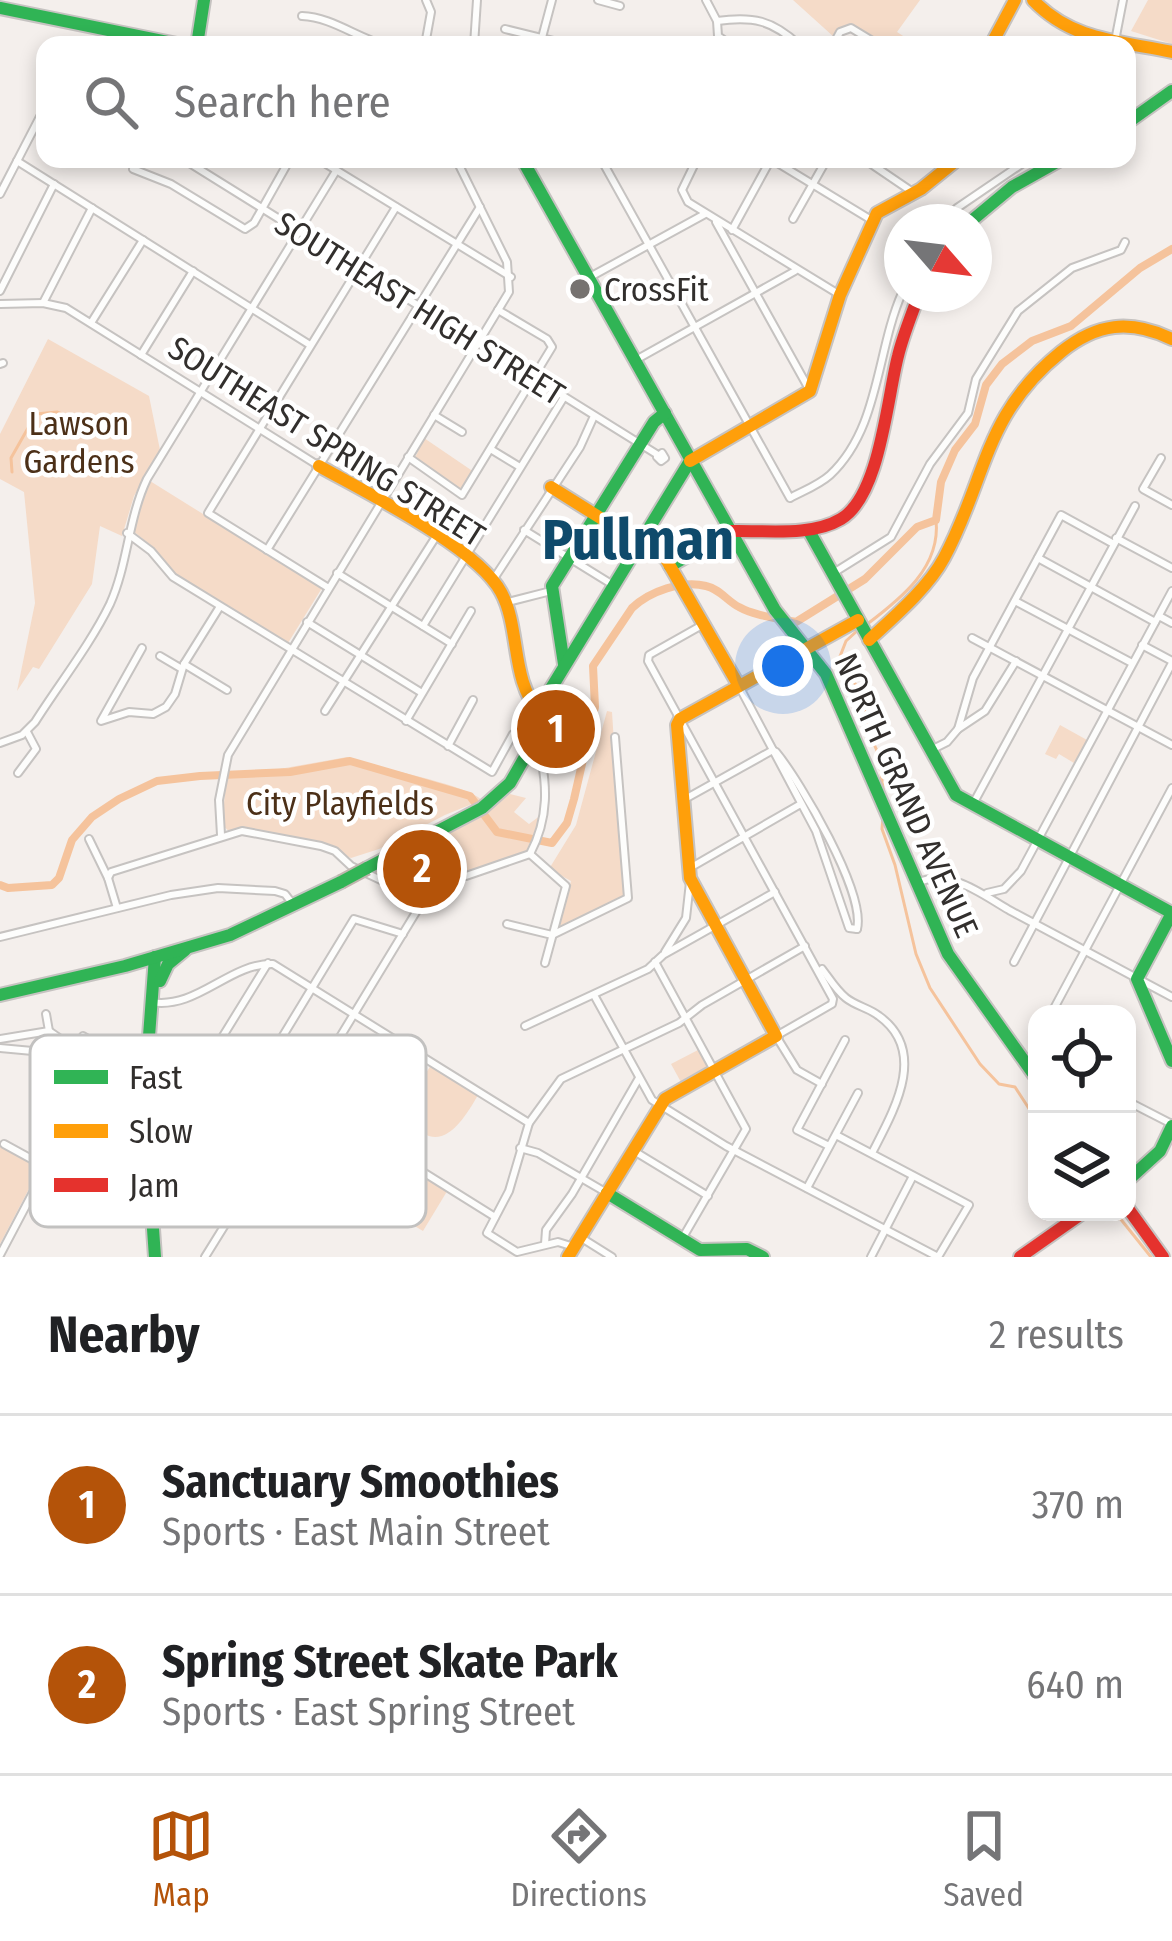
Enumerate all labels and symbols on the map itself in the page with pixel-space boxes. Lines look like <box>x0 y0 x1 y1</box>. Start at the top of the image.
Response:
street label: SOUTHEAST HIGH STREET <box>267 203 572 415</box>
north arrow <box>884 204 992 312</box>
place label: CrossFit <box>604 270 709 310</box>
marker: CrossFit <box>567 276 593 302</box>
street label: SOUTHEAST SPRING STREET <box>161 328 493 556</box>
park label: Lawson Gardens <box>23 404 135 482</box>
district label: Pullman <box>542 506 734 574</box>
your location <box>753 636 813 696</box>
street label: NORTH GRAND AVENUE <box>826 647 987 943</box>
pin: 1 <box>517 684 595 774</box>
park label: City Playfields <box>246 784 434 824</box>
pin: 2 <box>383 824 461 914</box>
legend <box>30 1035 426 1227</box>
text: Fast <box>129 1058 183 1098</box>
text: Slow <box>129 1112 193 1152</box>
text: Jam <box>129 1166 180 1206</box>

